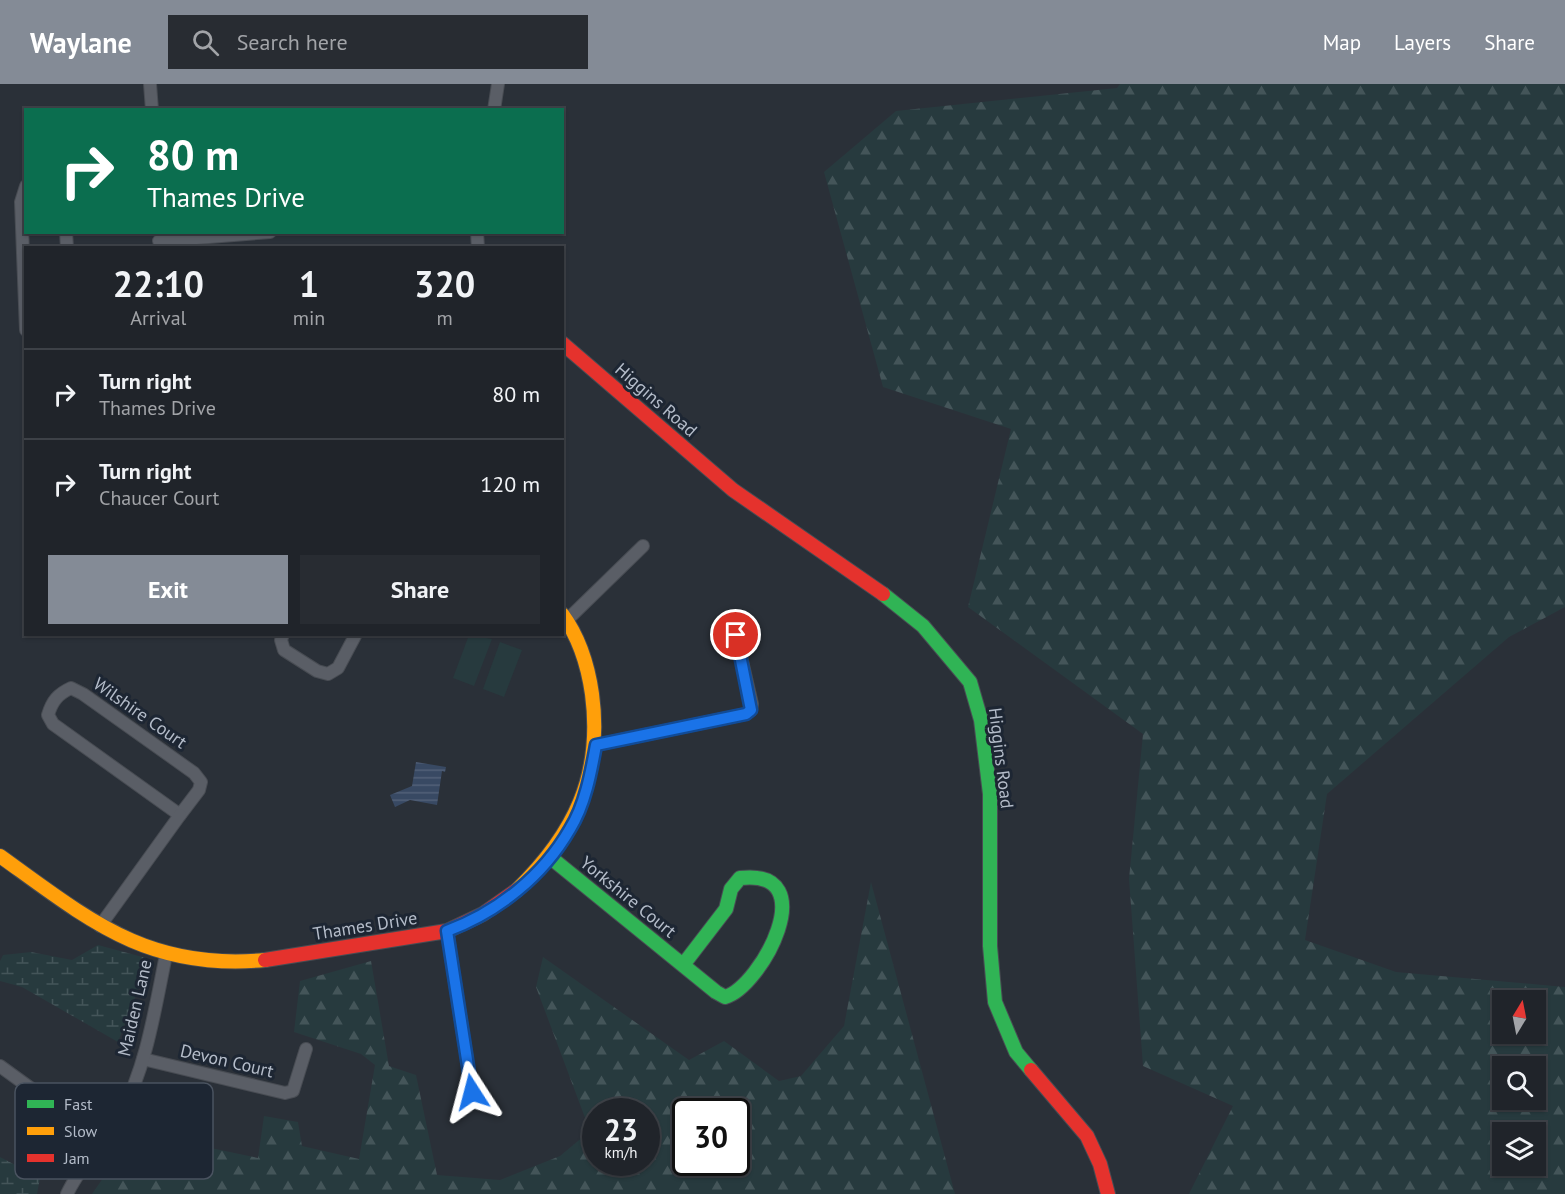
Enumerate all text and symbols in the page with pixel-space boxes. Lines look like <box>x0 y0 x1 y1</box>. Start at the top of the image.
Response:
search box <box>168 15 588 69</box>
text: Waylane <box>30 24 132 61</box>
icon: search <box>189 26 222 59</box>
text: Search here <box>237 28 348 56</box>
text: Map <box>1323 29 1361 56</box>
text: Layers <box>1394 29 1451 56</box>
text: Share <box>1484 29 1535 56</box>
text: 80 m <box>147 127 239 182</box>
icon: right <box>48 132 126 210</box>
text: Thames Drive <box>147 180 305 214</box>
text: 22:10 <box>113 260 204 307</box>
text: 1 <box>299 260 319 307</box>
text: 320 <box>414 260 475 307</box>
text: Arrival <box>130 305 186 331</box>
text: min <box>293 305 325 331</box>
text: m <box>437 305 453 331</box>
street label: Higgins Road <box>611 358 702 442</box>
text: Turn right <box>99 367 191 395</box>
icon: right <box>48 378 81 411</box>
text: 80 m <box>492 380 540 408</box>
text: Thames Drive <box>99 395 216 421</box>
text: Turn right <box>99 457 191 485</box>
icon: right <box>48 468 81 501</box>
text: 120 m <box>480 470 540 498</box>
text: Chaucer Court <box>99 485 219 511</box>
button: Exit <box>48 555 288 624</box>
button: Share <box>300 555 540 624</box>
pin <box>710 609 761 660</box>
icon: arrive <box>719 618 752 651</box>
street label: Wilshire Court <box>89 672 192 753</box>
street label: Higgins Road <box>984 706 1019 810</box>
street label: Yorkshire Court <box>576 851 681 942</box>
street label: Thames Drive <box>311 906 419 945</box>
street label: Maiden Lane <box>112 957 157 1058</box>
north arrow <box>1492 990 1546 1044</box>
map controls <box>1492 990 1546 1176</box>
street label: Devon Court <box>178 1039 276 1082</box>
button: search <box>1492 1056 1546 1110</box>
position arrow <box>440 1060 504 1124</box>
legend <box>15 1083 213 1179</box>
text: Fast <box>64 1094 93 1114</box>
speed limit sign: 30 <box>672 1098 750 1176</box>
text: 23 <box>604 1110 638 1149</box>
text: Slow <box>64 1121 98 1141</box>
button: layers <box>1492 1122 1546 1176</box>
text: km/h <box>605 1143 637 1162</box>
text: Jam <box>63 1148 90 1168</box>

